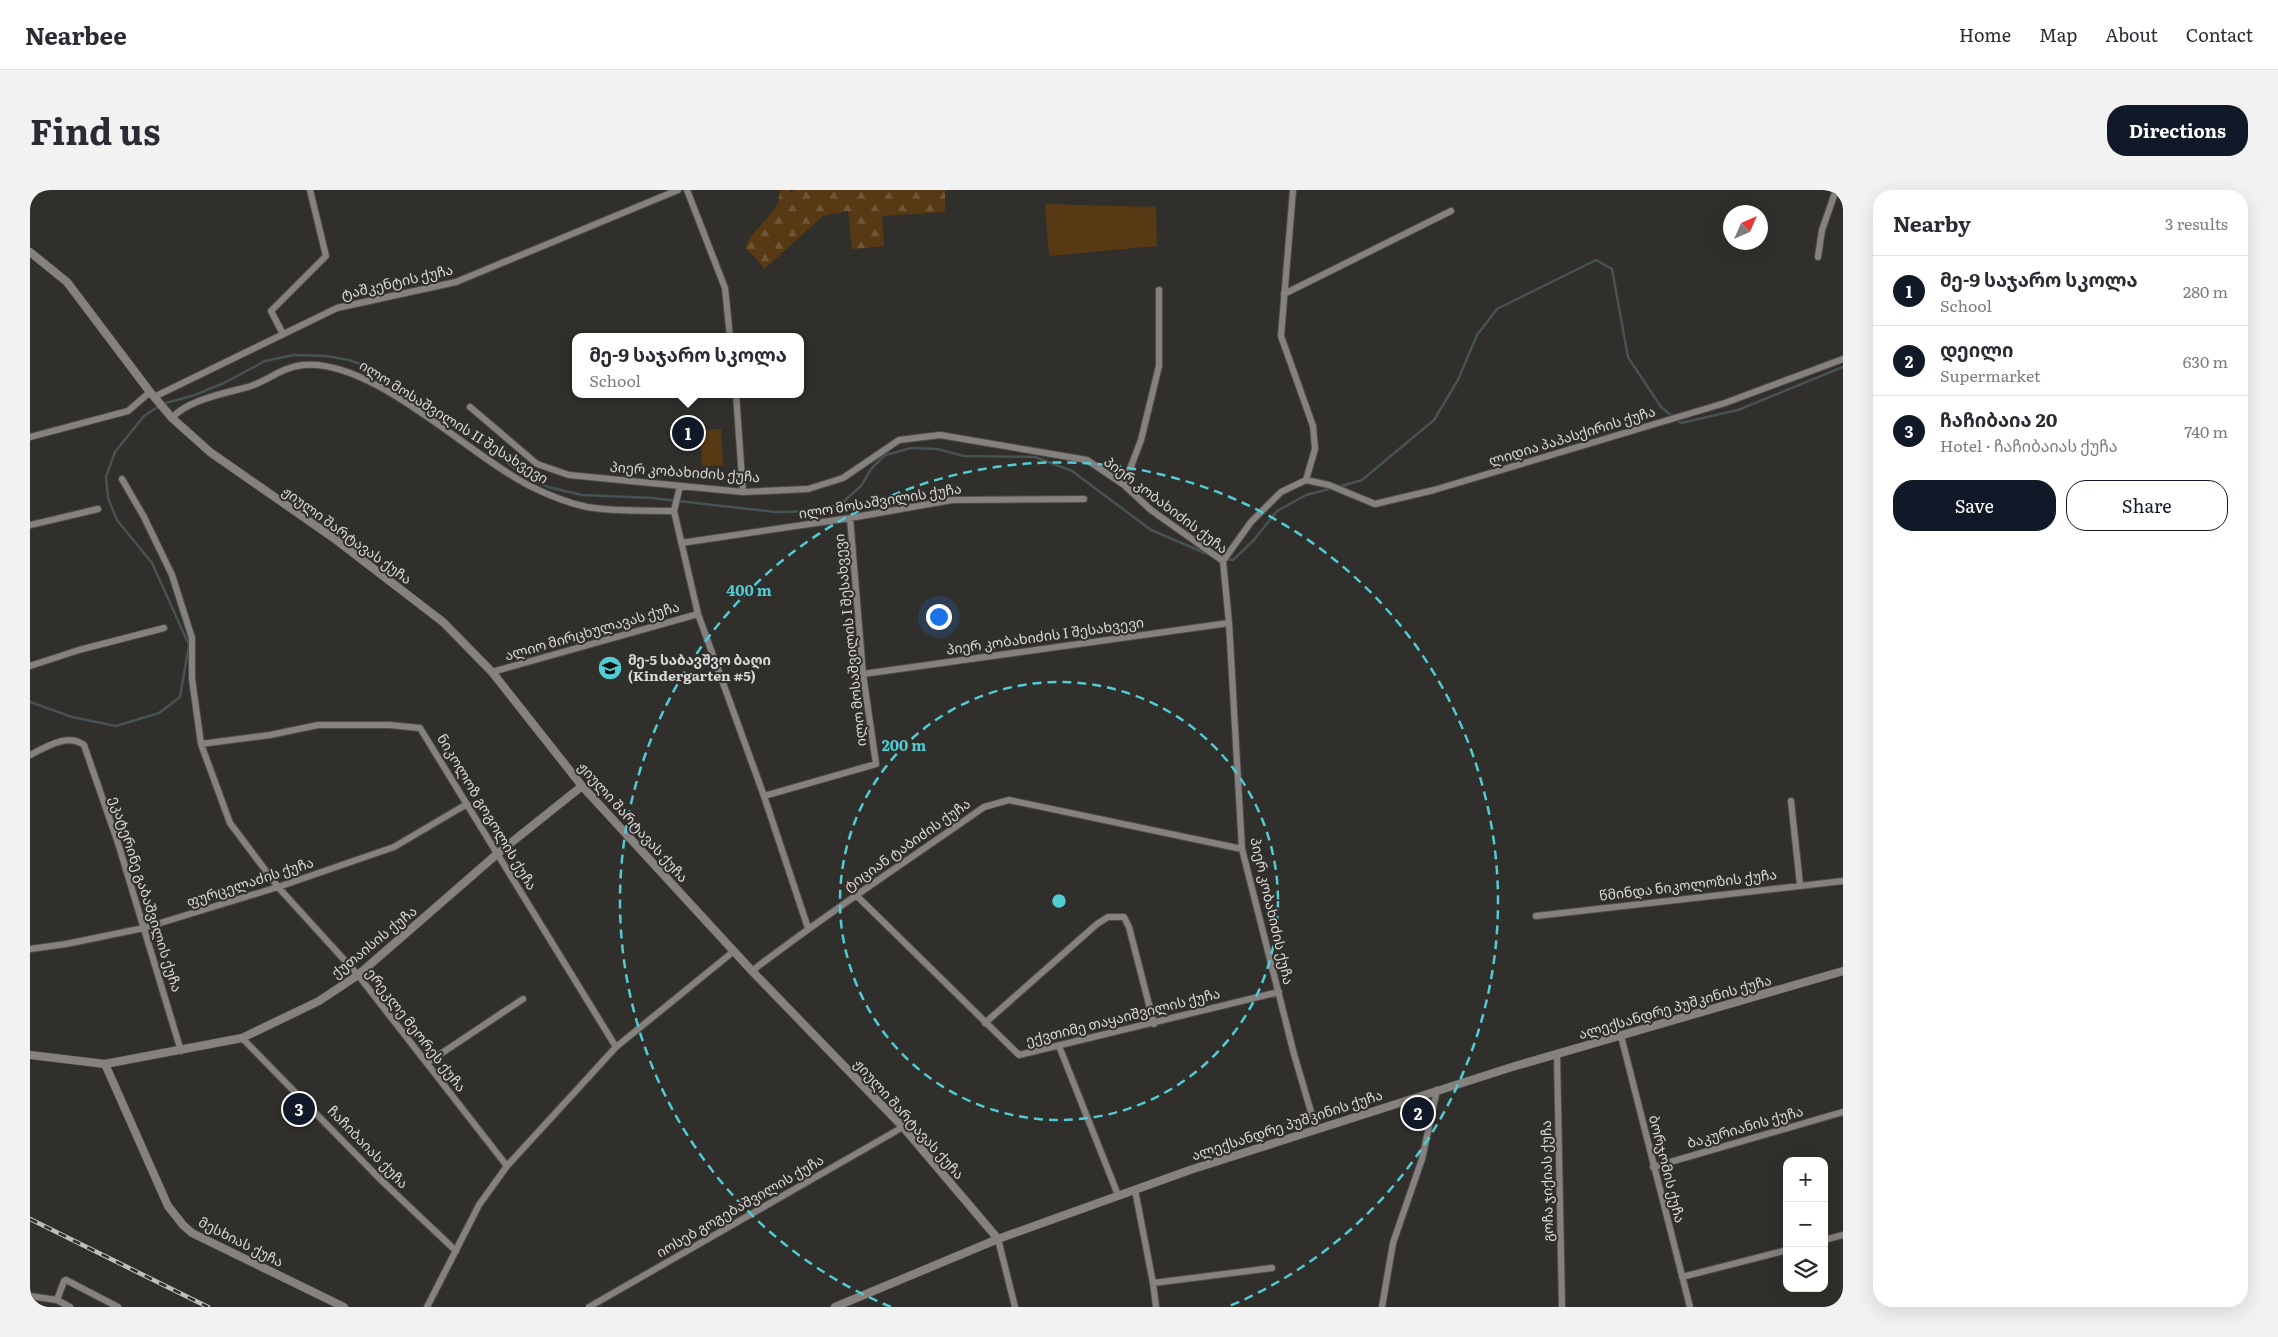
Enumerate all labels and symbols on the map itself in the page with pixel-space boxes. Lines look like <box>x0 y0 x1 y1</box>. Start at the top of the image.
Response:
north arrow <box>1723 205 1768 250</box>
street label: ტაშკენტის ქუჩა <box>339 258 455 304</box>
street label: ილო მოსაშვილის II შესახვევი <box>356 355 553 488</box>
street label: ლიდია პაპასქირის ქუჩა <box>1486 400 1658 470</box>
pin: 1 <box>672 414 704 452</box>
street label: პიერ კობახიძის ქუჩა <box>1100 451 1233 557</box>
street label: პიერ კობახიძის ქუჩა <box>609 456 761 486</box>
street label: ილო მოსაშვილის ქუჩა <box>797 477 963 523</box>
street label: ჟიული შარტავას ქუჩა <box>279 480 417 588</box>
street label: ილო მოსაშვილის I შესახვევი <box>828 533 870 747</box>
text: 400 m <box>726 578 772 601</box>
street label: ალიო მირცხულავას ქუჩა <box>502 596 681 665</box>
your location <box>926 604 952 630</box>
street label: პიერ კობახიძის I შესახვევი <box>945 611 1145 659</box>
place label: მე-5 საბავშვო ბაღი (Kindergarten #5) <box>628 649 771 685</box>
school or university icon: მე-5 საბავშვო ბაღი (Kindergarten #5) <box>597 655 623 681</box>
street label: ნიკოლოზ გოგოლის ქუჩა <box>433 729 543 893</box>
text: 200 m <box>882 733 926 756</box>
street label: ჟიული შარტავას ქუჩა <box>574 757 693 886</box>
street label: ეკატერინე გაბაშვილის ქუჩა <box>106 793 188 994</box>
street label: ტიციან ტაბიძის ქუჩა <box>839 793 974 896</box>
street label: პიერ კობახიძის ქუჩა <box>1246 835 1300 986</box>
street label: ფურცელაძის ქუჩა <box>184 851 316 911</box>
street label: წმინდა ნიკოლოზის ქუჩა <box>1598 863 1778 905</box>
centre of rings <box>1050 892 1068 910</box>
street label: ქუთაისის ქუჩა <box>326 900 421 982</box>
street label: ერეკლე მეორეს ქუჩა <box>362 963 472 1096</box>
street label: ალექსანდრე პუშკინის ქუჩა <box>1576 969 1773 1043</box>
street label: ექვთიმე თაყაიშვილის ქუჩა <box>1023 982 1222 1050</box>
street label: ჟიული შარტავას ქუჩა <box>850 1054 969 1183</box>
street label: ალექსანდრე პუშკინის ქუჩა <box>1189 1084 1385 1164</box>
pin: 3 <box>283 1090 315 1128</box>
pin: 2 <box>1402 1094 1434 1132</box>
street label: ჩაჩიბაიას ქუჩა <box>324 1100 414 1192</box>
street label: ბაკურიანის ქუჩა <box>1684 1100 1805 1152</box>
street label: ბორჯომის ქუჩა <box>1645 1113 1691 1225</box>
street label: გოჩა ჯიქიას ქუჩა <box>1535 1120 1557 1242</box>
street label: იოსებ გოგებაშვილის ქუჩა <box>652 1149 827 1261</box>
street label: მესხიას ქუჩა <box>196 1211 287 1271</box>

